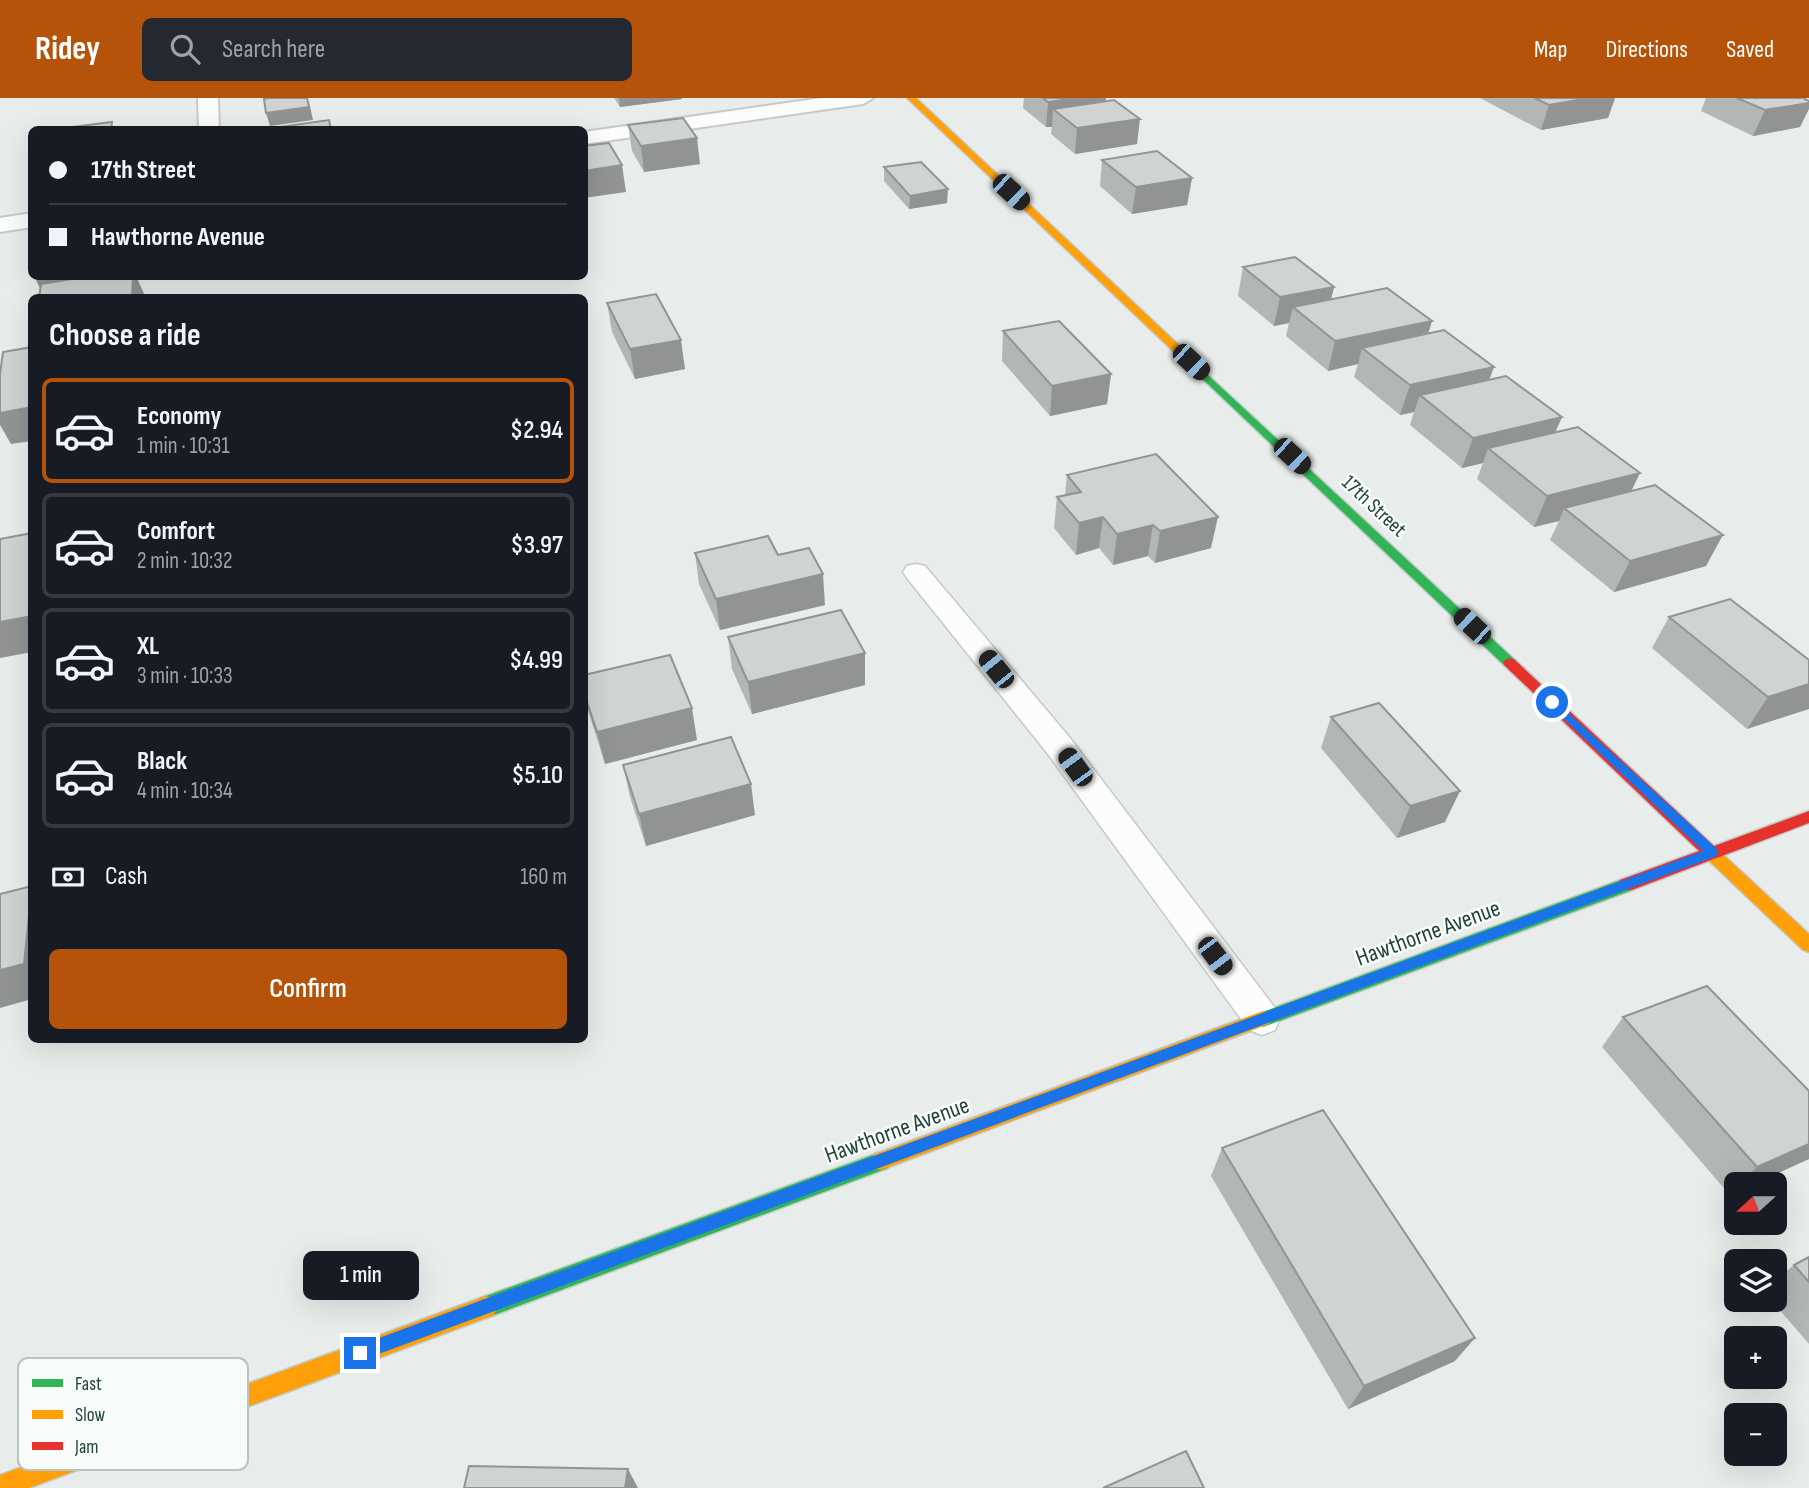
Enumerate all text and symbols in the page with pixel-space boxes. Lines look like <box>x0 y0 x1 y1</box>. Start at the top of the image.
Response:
search box <box>142 18 632 81</box>
text: Ridey <box>35 29 100 69</box>
icon: search <box>166 30 204 68</box>
text: Search here <box>222 34 325 65</box>
text: Map <box>1534 35 1567 64</box>
text: Directions <box>1605 35 1688 64</box>
text: Saved <box>1726 35 1774 64</box>
text: 17th Street <box>91 155 196 186</box>
car <box>989 170 1034 214</box>
text: Hawthorne Avenue <box>91 222 265 253</box>
text: Choose a ride <box>49 316 201 355</box>
car <box>1169 340 1214 384</box>
icon: car <box>53 399 116 462</box>
text: Economy <box>137 401 221 432</box>
text: $2.94 <box>510 415 563 446</box>
text: 1 min · 10:31 <box>137 432 230 460</box>
car <box>1270 434 1315 478</box>
street label: 17th Street <box>1337 470 1411 542</box>
icon: car <box>53 514 116 577</box>
text: Comfort <box>137 516 215 547</box>
text: $3.97 <box>511 530 563 561</box>
text: 2 min · 10:32 <box>137 547 232 575</box>
car <box>1450 604 1495 648</box>
icon: car <box>53 629 116 692</box>
text: XL <box>137 631 159 662</box>
text: $4.99 <box>509 645 563 676</box>
car <box>975 646 1018 692</box>
text: 3 min · 10:33 <box>137 662 233 690</box>
route start <box>1536 686 1568 718</box>
icon: car <box>53 744 116 807</box>
car <box>1055 744 1096 790</box>
text: Black <box>137 746 187 777</box>
text: $5.10 <box>511 760 563 791</box>
text: 4 min · 10:34 <box>137 777 233 805</box>
icon: cash <box>49 858 87 896</box>
text: Cash <box>105 861 148 892</box>
text: 160 m <box>520 863 567 891</box>
street label: Hawthorne Avenue <box>1352 893 1504 973</box>
car <box>1194 933 1237 979</box>
button: Confirm <box>49 949 567 1029</box>
street label: Hawthorne Avenue <box>821 1090 973 1170</box>
north arrow <box>1724 1172 1787 1236</box>
map controls <box>1724 1172 1787 1466</box>
button: layers <box>1724 1249 1787 1312</box>
callout: 1 min <box>302 1252 418 1300</box>
text: 1 min <box>340 1261 382 1289</box>
button: + <box>1724 1326 1787 1389</box>
route end <box>344 1337 376 1369</box>
legend <box>18 1358 248 1470</box>
text: Fast <box>75 1373 102 1396</box>
button: − <box>1724 1403 1787 1466</box>
text: Slow <box>75 1404 105 1427</box>
text: Jam <box>74 1436 98 1459</box>

